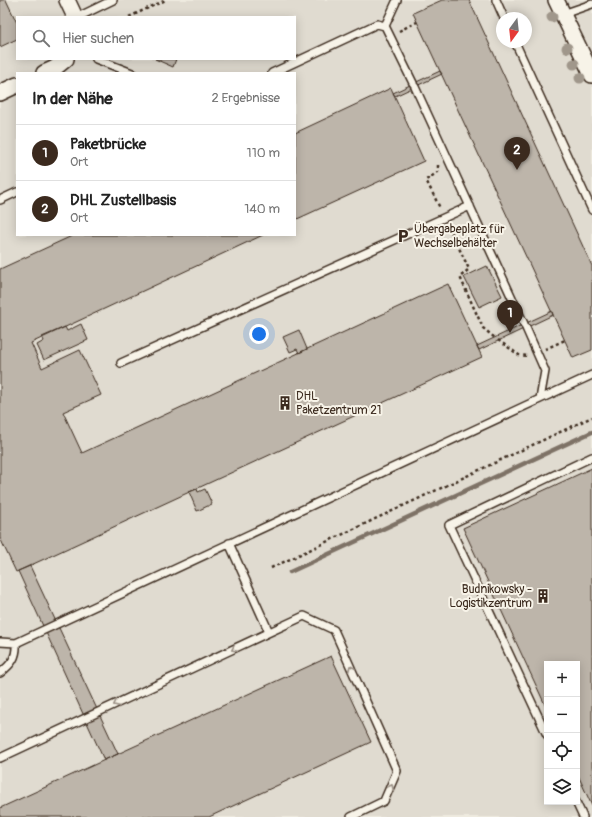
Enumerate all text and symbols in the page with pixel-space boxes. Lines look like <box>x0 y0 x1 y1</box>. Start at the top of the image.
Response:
north arrow <box>496 12 532 48</box>
search box <box>16 16 296 60</box>
icon: search <box>30 27 52 49</box>
text: Hier suchen <box>62 29 134 48</box>
text: In der Nähe <box>32 88 113 109</box>
text: 2 Ergebnisse <box>211 90 280 106</box>
text: Paketbrücke <box>70 135 146 154</box>
pin: 2 <box>504 137 530 170</box>
text: 1 <box>42 145 48 161</box>
text: 110 m <box>247 145 280 161</box>
text: Ort <box>70 154 88 170</box>
text: DHL Zustellbasis <box>70 191 176 210</box>
text: 2 <box>41 201 49 217</box>
text: 140 m <box>244 201 280 217</box>
text: Ort <box>70 210 88 226</box>
place label: Übergabeplatz für Wechselbehälter <box>414 221 505 251</box>
parking icon: Übergabeplatz für Wechselbehälter <box>395 228 411 244</box>
pin: 1 <box>497 300 523 333</box>
your location <box>249 324 269 344</box>
place label: DHL Paketzentrum 21 <box>296 389 382 418</box>
building icon: DHL Paketzentrum 21 <box>277 395 293 411</box>
place label: Budnikowsky - Logistikzentrum <box>449 582 532 611</box>
building icon: Budnikowsky - Logistikzentrum <box>535 588 551 604</box>
one-way arrow <box>230 644 238 652</box>
map controls <box>544 661 580 805</box>
button: + <box>544 661 580 697</box>
one-way arrow <box>348 665 356 672</box>
button: − <box>544 697 580 733</box>
one-way arrow <box>113 699 120 707</box>
button: locate <box>544 733 580 769</box>
button: layers <box>544 769 580 805</box>
one-way arrow <box>386 783 394 790</box>

